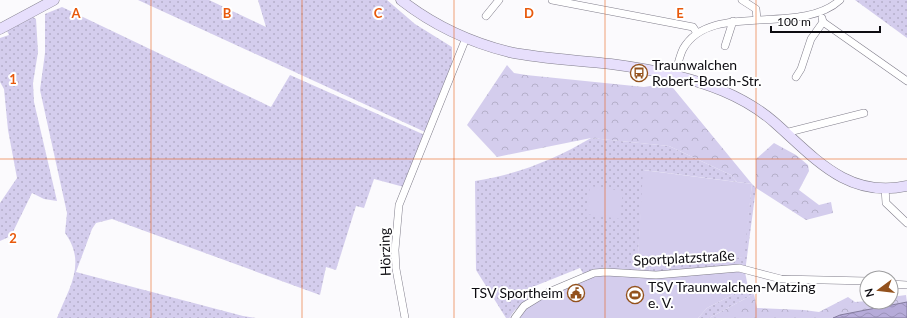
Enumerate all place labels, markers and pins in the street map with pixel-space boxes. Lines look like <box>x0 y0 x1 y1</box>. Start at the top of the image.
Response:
place label: Traunwalchen Robert-Bosch-Str. <box>652 56 762 89</box>
bus stop icon: Traunwalchen Robert-Bosch-Str. <box>629 63 649 83</box>
place label: TSV Traunwalchen-Matzing e. V. <box>648 278 816 311</box>
public building icon: TSV Sportheim <box>566 283 586 303</box>
place label: TSV Sportheim <box>471 284 563 301</box>
sports icon: TSV Traunwalchen-Matzing e. V. <box>625 285 645 305</box>

